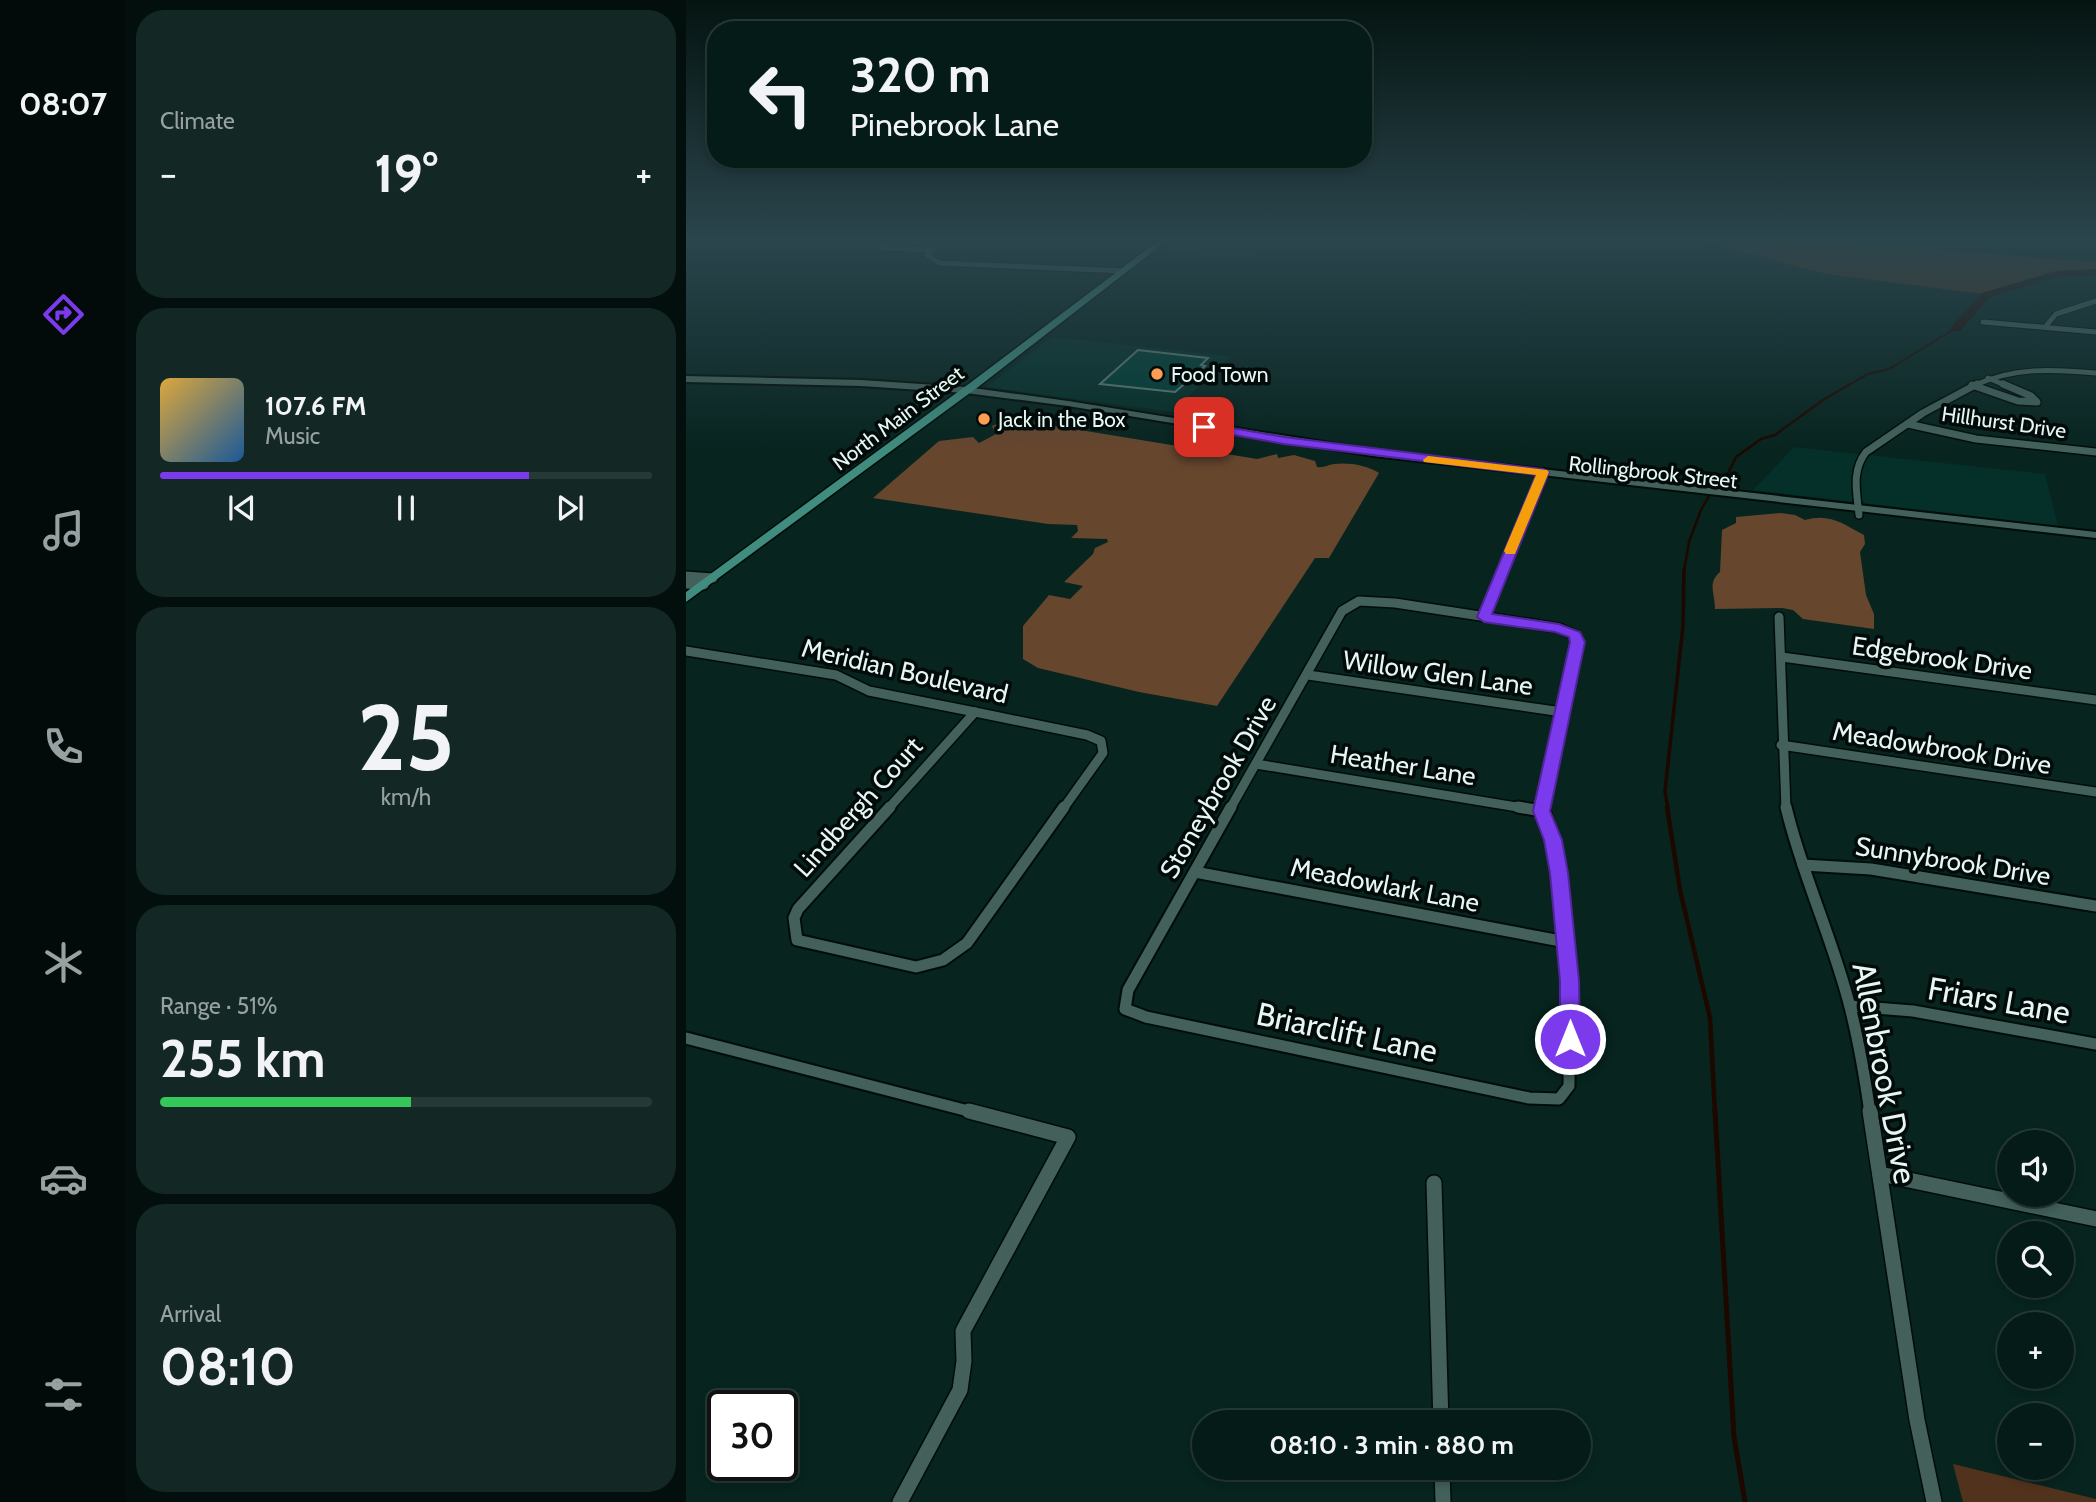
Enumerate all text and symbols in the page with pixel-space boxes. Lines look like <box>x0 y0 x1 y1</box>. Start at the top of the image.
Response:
text: 320 m <box>850 45 991 104</box>
icon: left <box>735 49 826 140</box>
text: 08:07 <box>19 84 107 123</box>
text: Pinebrook Lane <box>850 105 1059 144</box>
text: Climate <box>160 107 235 135</box>
text: 19° <box>374 142 438 205</box>
text: − <box>160 150 177 197</box>
text: + <box>635 150 652 197</box>
icon: directions <box>39 290 88 339</box>
street label: North Main Street <box>827 361 969 475</box>
place label: Food Town <box>1171 362 1268 387</box>
marker: Food Town <box>1149 366 1165 382</box>
text: 107.6 FM <box>265 390 366 422</box>
pin <box>1174 397 1234 457</box>
street label: Hillhurst Drive <box>1940 401 2068 443</box>
place label: Jack in the Box <box>997 407 1125 432</box>
icon: arrive <box>1185 408 1223 446</box>
marker: Jack in the Box <box>976 411 992 427</box>
text: Music <box>265 422 320 450</box>
street label: Rollingbrook Street <box>1567 451 1739 493</box>
icon: previous <box>223 489 261 527</box>
icon: pause <box>387 489 425 527</box>
icon: next <box>551 489 589 527</box>
icon: music <box>39 506 88 555</box>
street label: Edgebrook Drive <box>1850 630 2034 686</box>
street label: Meridian Boulevard <box>799 632 1011 710</box>
street label: Willow Glen Lane <box>1341 644 1535 702</box>
text: 25 <box>357 682 455 793</box>
street label: Stoneybrook Drive <box>1153 690 1283 884</box>
street label: Meadowbrook Drive <box>1830 715 2054 781</box>
icon: phone <box>39 722 88 771</box>
street label: Lindbergh Court <box>787 730 929 883</box>
street label: Heather Lane <box>1328 738 1478 792</box>
text: km/h <box>381 783 431 811</box>
street label: Sunnybrook Drive <box>1853 830 2053 892</box>
street label: Meadowlark Lane <box>1288 851 1482 919</box>
icon: climate <box>39 938 88 987</box>
street label: Allenbrook Drive <box>1844 959 1926 1187</box>
street label: Friars Lane <box>1925 968 2073 1032</box>
text: Range · 51% <box>160 992 277 1020</box>
street label: Briarclift Lane <box>1253 994 1441 1070</box>
position arrow <box>1533 1002 1607 1076</box>
text: 255 km <box>160 1027 325 1090</box>
map controls <box>1997 1130 2074 1480</box>
button: sound <box>1997 1130 2074 1207</box>
icon: car <box>39 1154 88 1203</box>
button: search <box>1997 1221 2074 1298</box>
text: Arrival <box>160 1300 221 1328</box>
button: + <box>1997 1312 2074 1389</box>
text: 08:10 <box>160 1335 296 1398</box>
icon: filters <box>39 1370 88 1419</box>
speed limit sign: 30 <box>707 1390 798 1481</box>
button: − <box>1997 1403 2074 1480</box>
text: 08:10 · 3 min · 880 m <box>1269 1429 1514 1461</box>

